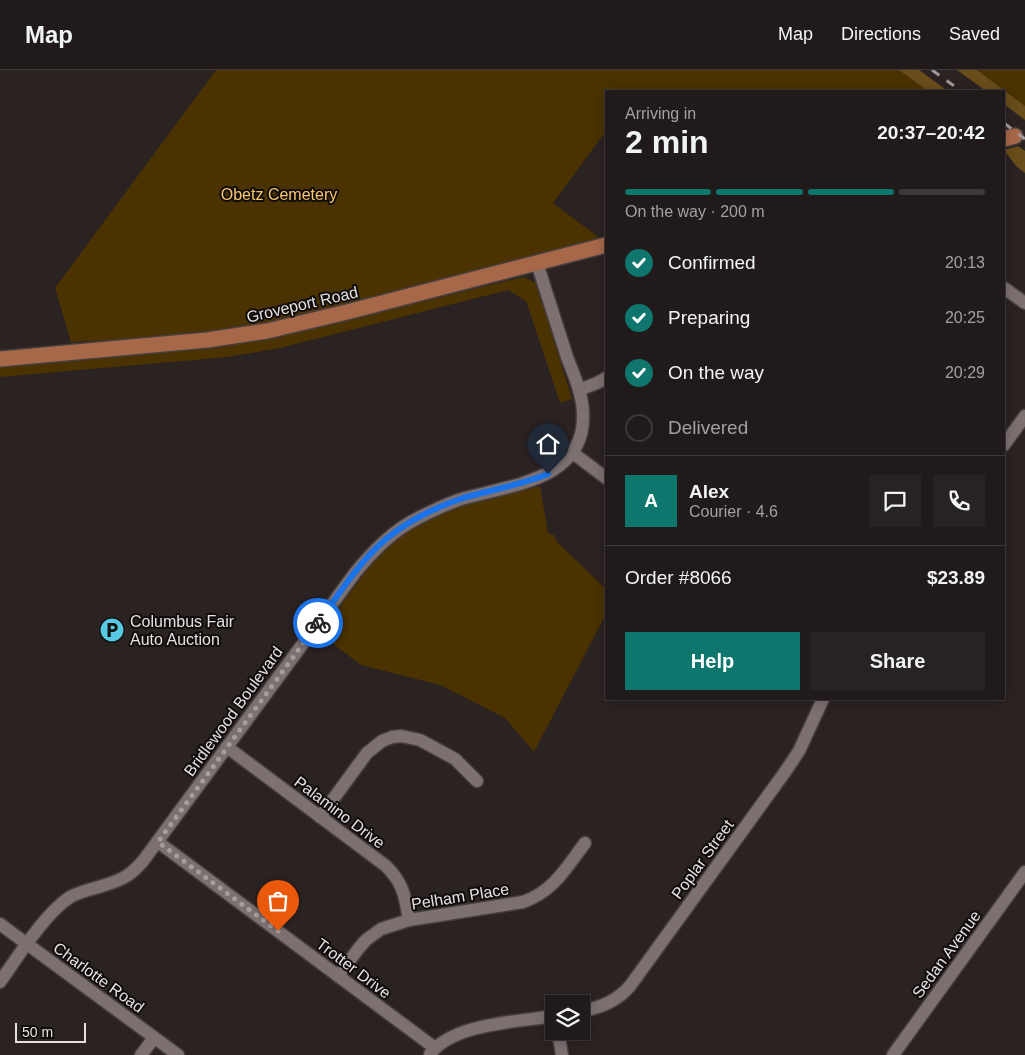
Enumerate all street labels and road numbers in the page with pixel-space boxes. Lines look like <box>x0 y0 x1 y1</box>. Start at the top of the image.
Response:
street label: Groveport Road <box>245 283 359 326</box>
street label: Bridlewood Boulevard <box>181 643 286 779</box>
street label: Palamino Drive <box>291 773 388 852</box>
street label: Poplar Street <box>668 816 737 902</box>
street label: Pelham Place <box>410 880 510 913</box>
street label: Sedan Avenue <box>909 907 984 1001</box>
street label: Trotter Drive <box>313 935 394 1002</box>
street label: Charlotte Road <box>50 939 147 1016</box>

